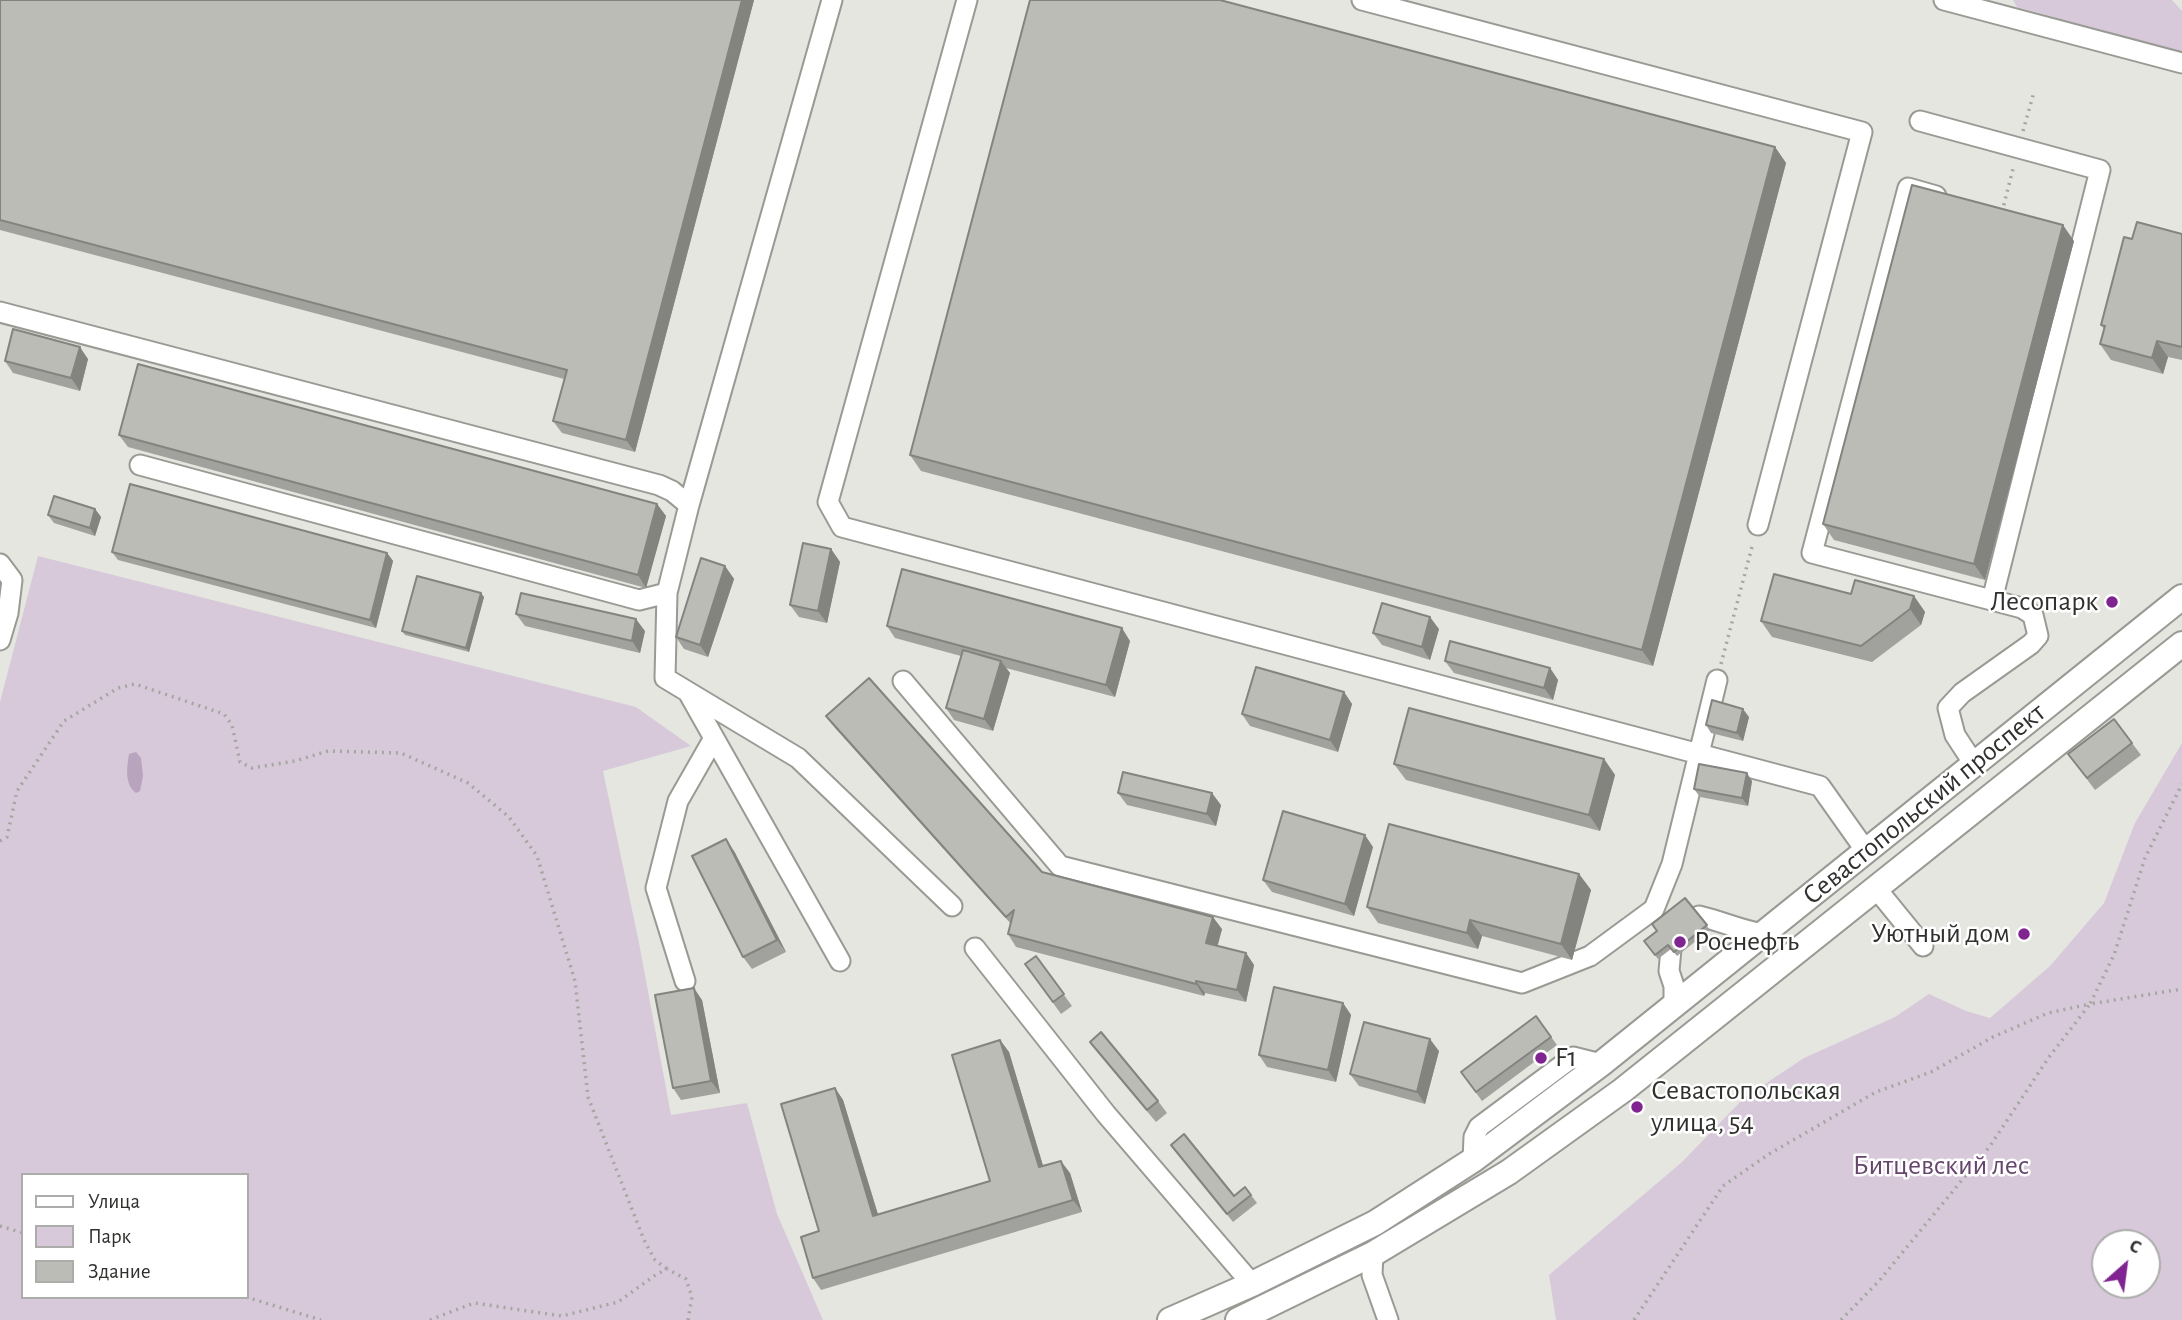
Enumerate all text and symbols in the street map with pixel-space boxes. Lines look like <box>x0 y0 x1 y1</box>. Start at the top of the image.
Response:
place label: Лесопарк <box>1990 585 2098 619</box>
marker: Лесопарк <box>2104 594 2120 610</box>
street label: Севастопольский проспект <box>1796 696 2052 912</box>
place label: Уютный дом <box>1871 917 2010 951</box>
place label: Роснефть <box>1694 925 1799 959</box>
marker: Уютный дом <box>2016 926 2032 942</box>
marker: Роснефть <box>1672 934 1688 950</box>
place label: F1 <box>1555 1041 1577 1075</box>
marker: F1 <box>1533 1050 1549 1066</box>
place label: Севастопольская улица, 54 <box>1651 1074 1841 1140</box>
marker: Севастопольская улица, 54 <box>1629 1099 1645 1115</box>
park label: Битцевский лес <box>1853 1149 2029 1183</box>
legend <box>21 1173 248 1299</box>
text: Улица <box>88 1191 140 1212</box>
text: Парк <box>88 1226 131 1247</box>
north arrow <box>2091 1229 2161 1299</box>
text: С <box>2126 1236 2144 1258</box>
text: Здание <box>88 1261 151 1282</box>

